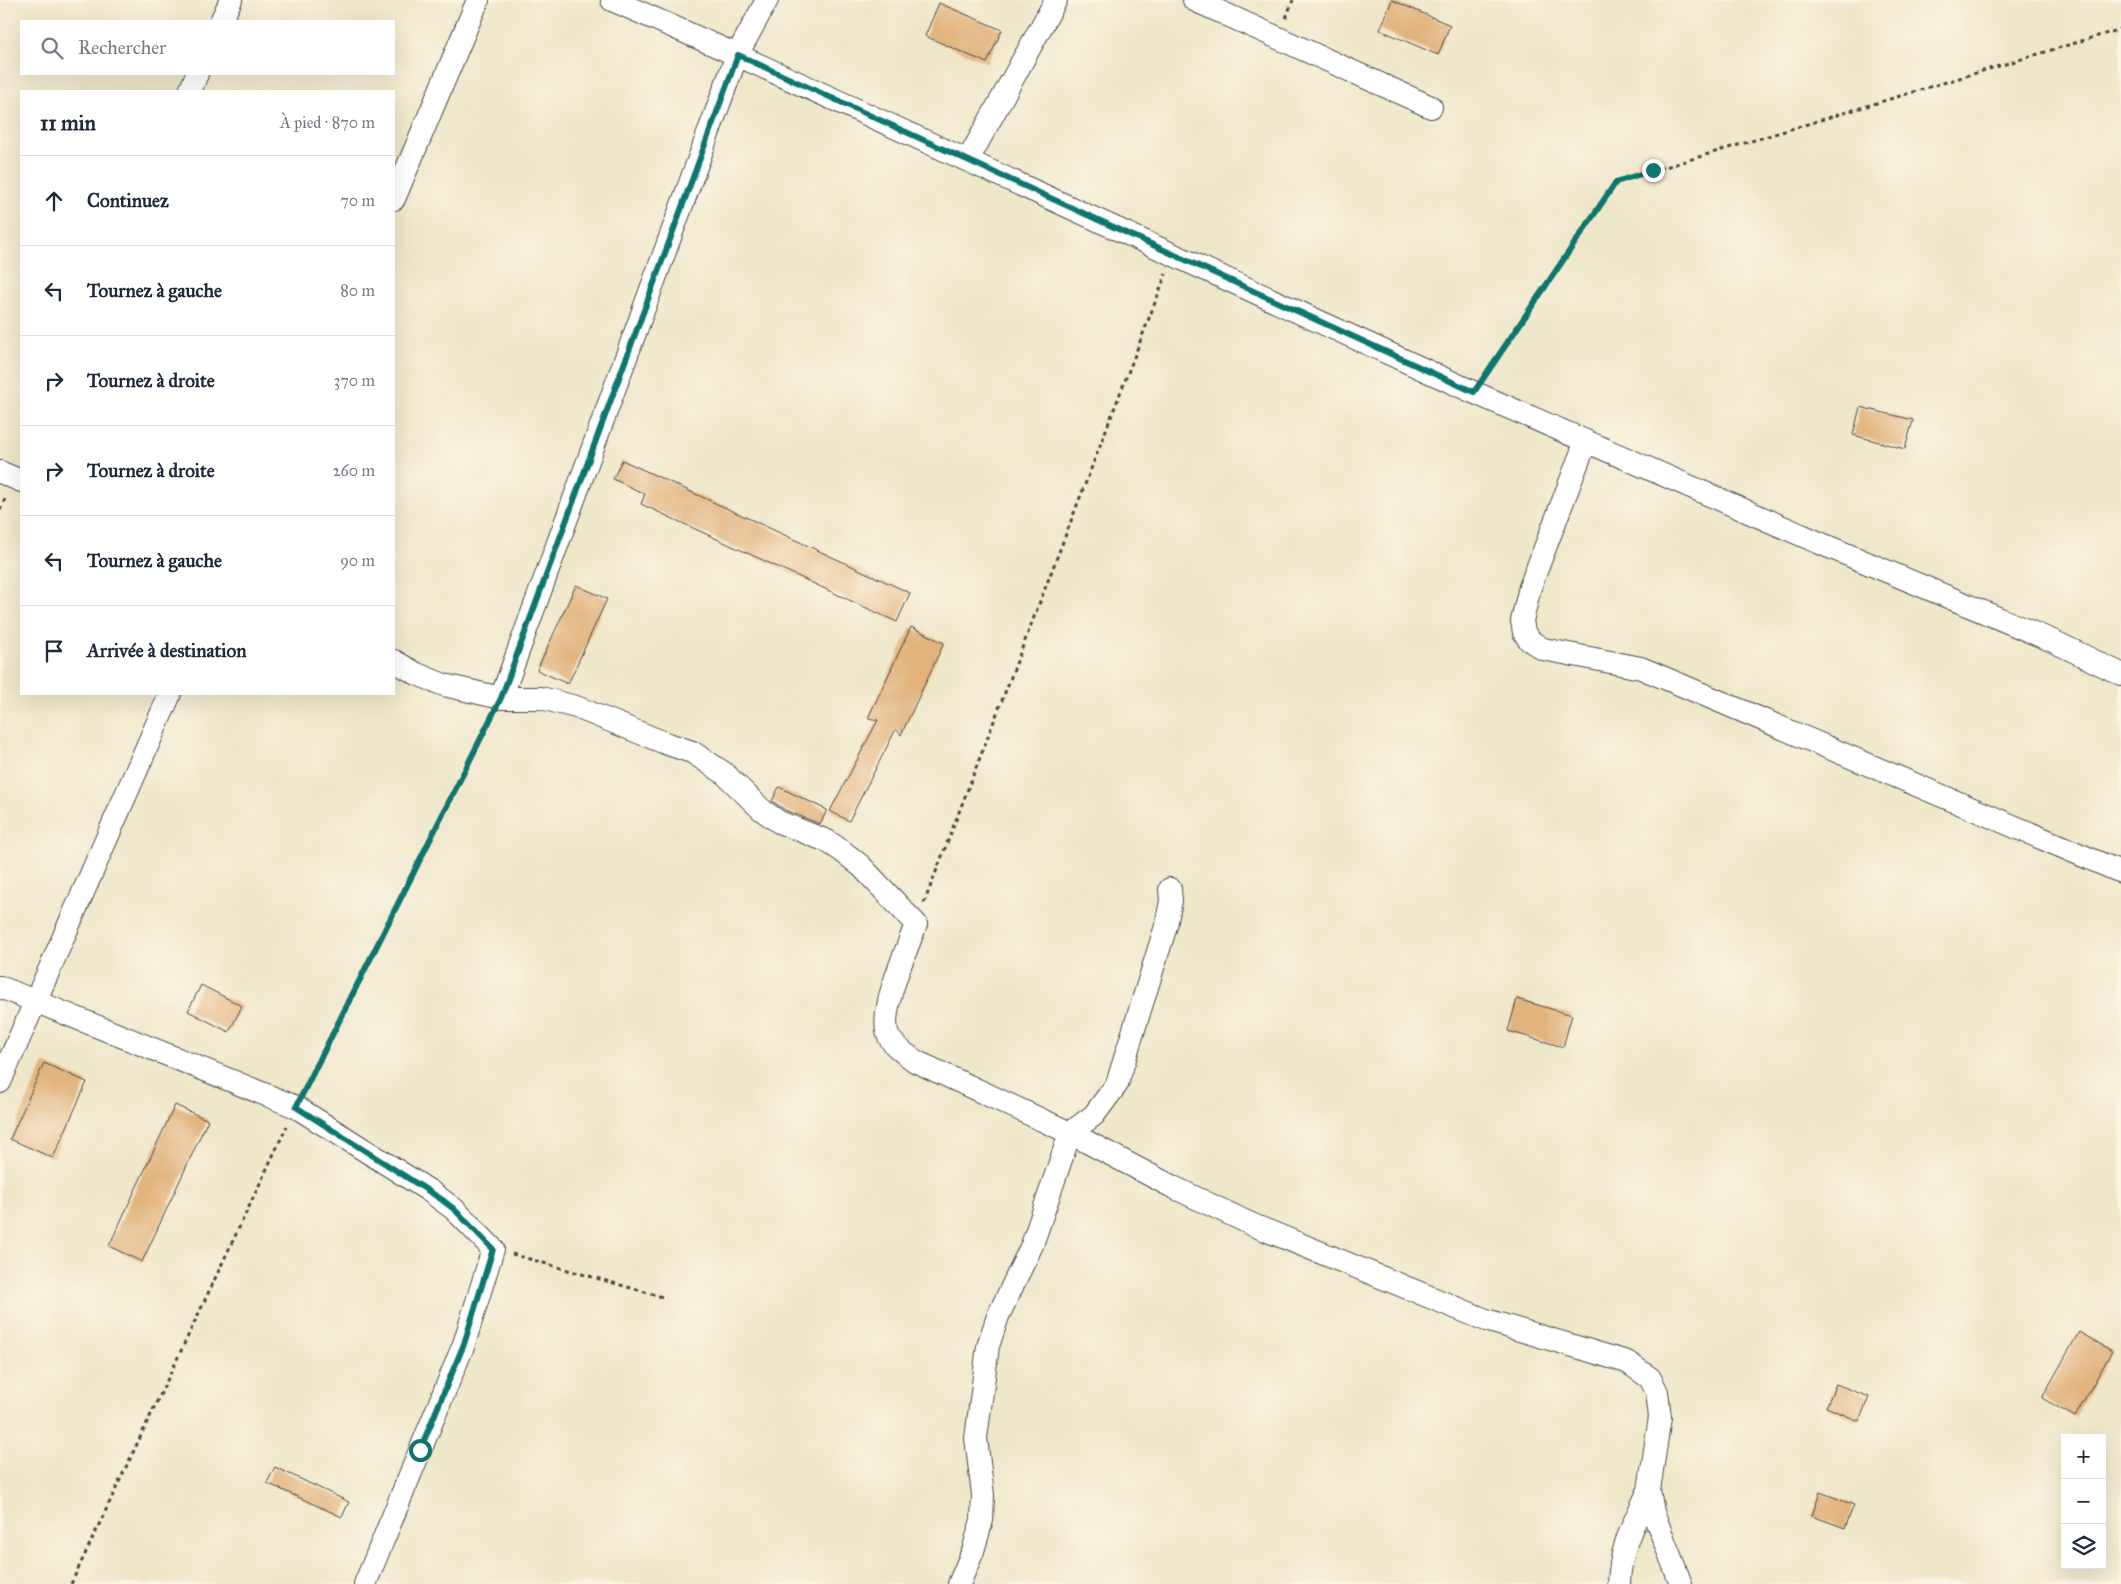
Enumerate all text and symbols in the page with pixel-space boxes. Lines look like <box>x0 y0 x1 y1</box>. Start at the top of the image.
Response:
search box <box>20 20 395 75</box>
icon: search <box>38 34 66 62</box>
text: Rechercher <box>78 36 166 59</box>
text: 11 min <box>40 110 96 136</box>
text: À pied · 870 m <box>280 113 375 132</box>
route end <box>1642 159 1665 182</box>
icon: ahead <box>40 187 68 215</box>
text: Continuez <box>87 189 169 212</box>
text: 70 m <box>340 191 375 210</box>
icon: left <box>40 277 68 305</box>
text: Tournez à gauche <box>87 279 222 302</box>
text: 80 m <box>340 281 375 300</box>
icon: right <box>40 367 68 395</box>
text: Tournez à droite <box>87 369 215 392</box>
text: 370 m <box>334 371 375 390</box>
icon: right <box>40 457 68 485</box>
text: Tournez à droite <box>87 459 215 482</box>
text: 260 m <box>333 461 375 480</box>
icon: left <box>40 547 68 575</box>
text: Tournez à gauche <box>87 549 222 572</box>
text: 90 m <box>340 551 375 570</box>
icon: arrive <box>40 637 68 665</box>
text: Arrivée à destination <box>87 639 246 662</box>
map controls <box>2061 1434 2106 1569</box>
button: + <box>2061 1434 2106 1479</box>
route start <box>409 1439 432 1462</box>
button: − <box>2061 1479 2106 1524</box>
button: layers <box>2061 1524 2106 1569</box>

